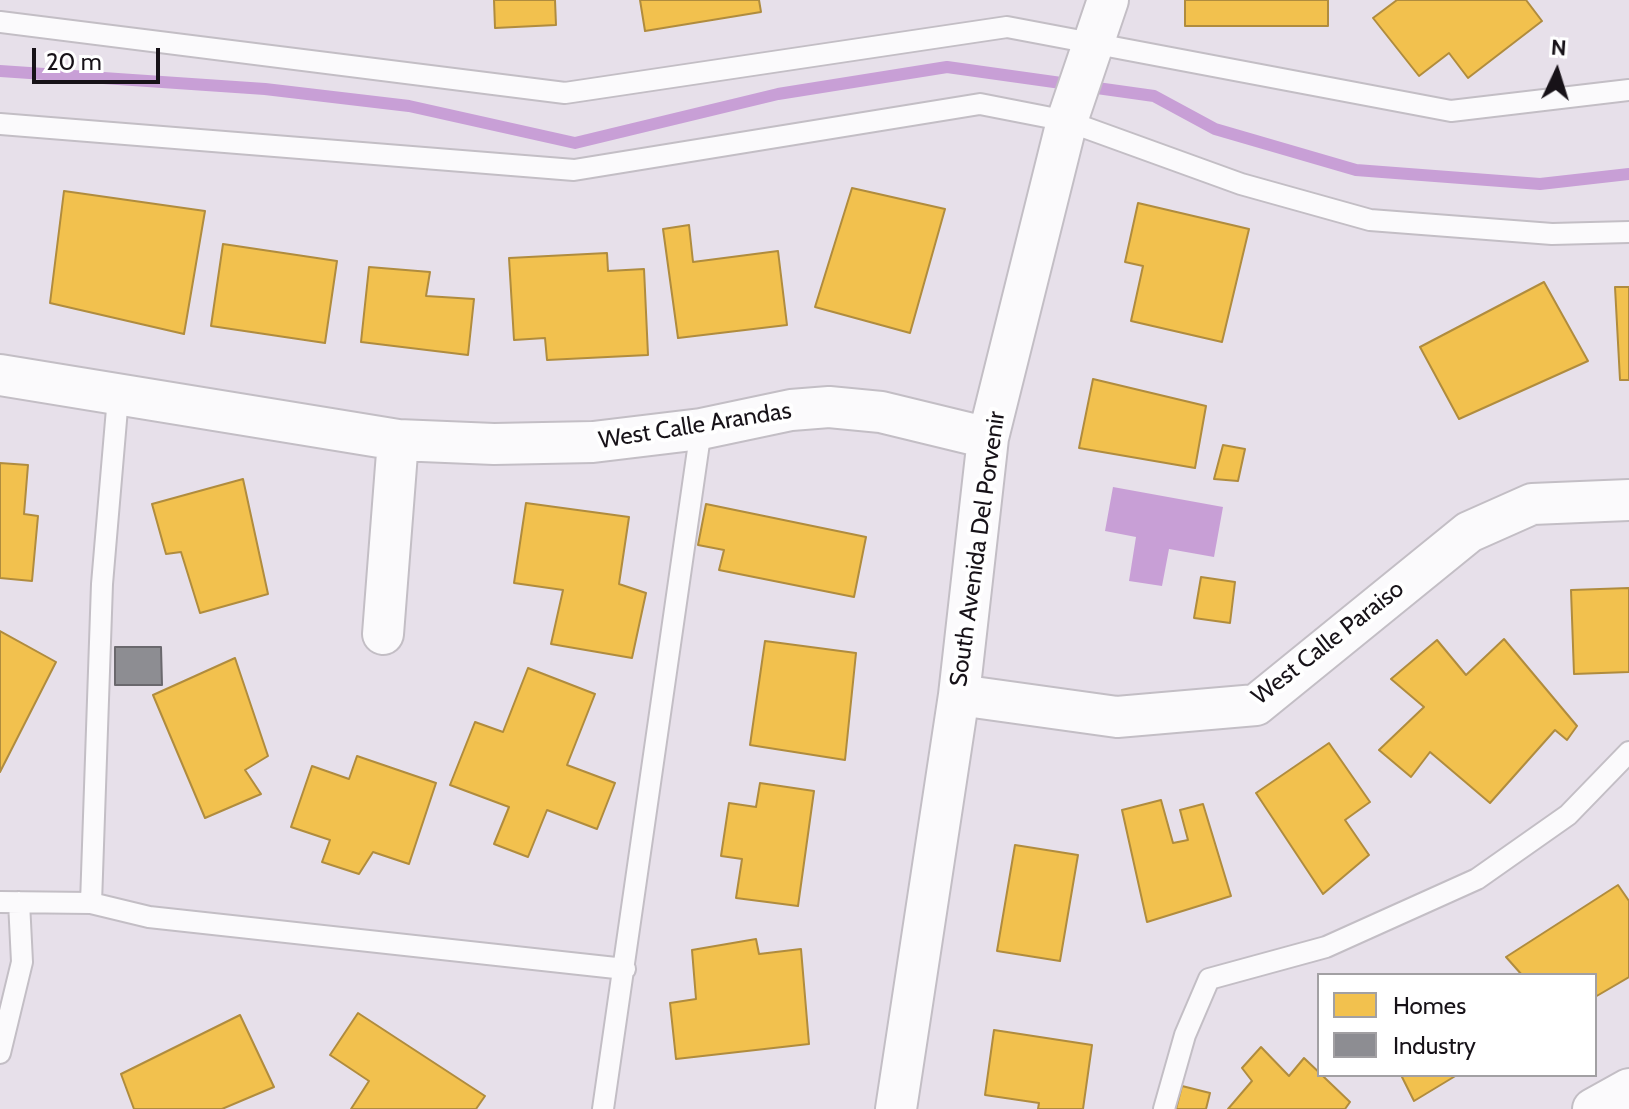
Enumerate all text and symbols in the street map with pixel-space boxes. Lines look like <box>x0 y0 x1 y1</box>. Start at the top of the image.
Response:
scale bar <box>36 32 164 82</box>
north arrow <box>1517 32 1597 112</box>
text: N <box>1550 34 1567 62</box>
text: 20 m <box>46 47 102 76</box>
street label: West Calle Arandas <box>597 397 793 455</box>
street label: South Avenida Del Porvenir <box>944 410 1012 688</box>
street label: West Calle Paraiso <box>1246 575 1410 711</box>
legend <box>1317 973 1597 1077</box>
text: Homes <box>1393 991 1466 1020</box>
text: Industry <box>1393 1031 1476 1060</box>

